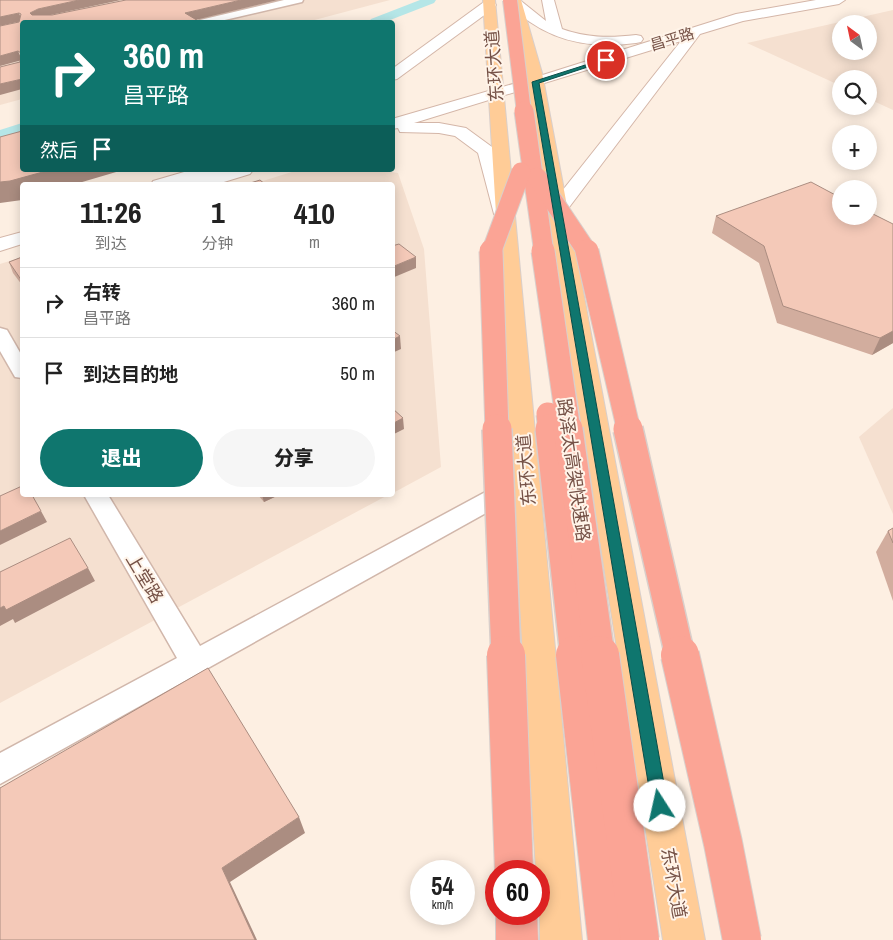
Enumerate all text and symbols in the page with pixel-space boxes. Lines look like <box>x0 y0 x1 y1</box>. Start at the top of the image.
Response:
north arrow <box>832 15 878 60</box>
map controls <box>832 15 877 225</box>
street label: 昌平路 <box>647 22 697 56</box>
street label: 东环大道 <box>479 29 509 103</box>
text: 360 m <box>123 32 204 79</box>
pin <box>585 39 627 81</box>
icon: right <box>40 40 105 105</box>
icon: arrive <box>592 46 620 74</box>
button: search <box>832 70 877 115</box>
text: 昌平路 <box>123 80 189 110</box>
button: + <box>832 125 877 170</box>
icon: arrive <box>88 135 116 163</box>
text: 然后 <box>40 137 78 163</box>
button: − <box>832 180 877 225</box>
text: 11:26 <box>80 192 142 232</box>
text: 1 <box>211 192 225 232</box>
text: 410 <box>294 193 335 233</box>
text: m <box>309 231 320 253</box>
text: 到达 <box>95 232 127 254</box>
text: 分钟 <box>202 232 234 254</box>
text: 右转 <box>83 279 121 305</box>
icon: right <box>40 289 68 317</box>
text: 360 m <box>332 290 375 316</box>
text: 昌平路 <box>83 307 131 329</box>
icon: arrive <box>40 359 68 387</box>
text: 50 m <box>340 360 375 386</box>
text: 到达目的地 <box>83 361 178 387</box>
street label: 路泽太高架快速路 <box>552 397 596 543</box>
button: 退出 <box>40 429 203 487</box>
button: 分享 <box>213 429 375 487</box>
street label: 东环大道 <box>510 433 542 507</box>
street label: 上堂路 <box>120 548 170 608</box>
position arrow <box>633 779 685 831</box>
street label: 东环大道 <box>655 845 693 921</box>
speed limit sign: 60 <box>485 860 550 925</box>
text: 54 <box>431 869 454 903</box>
text: km/h <box>432 897 453 913</box>

